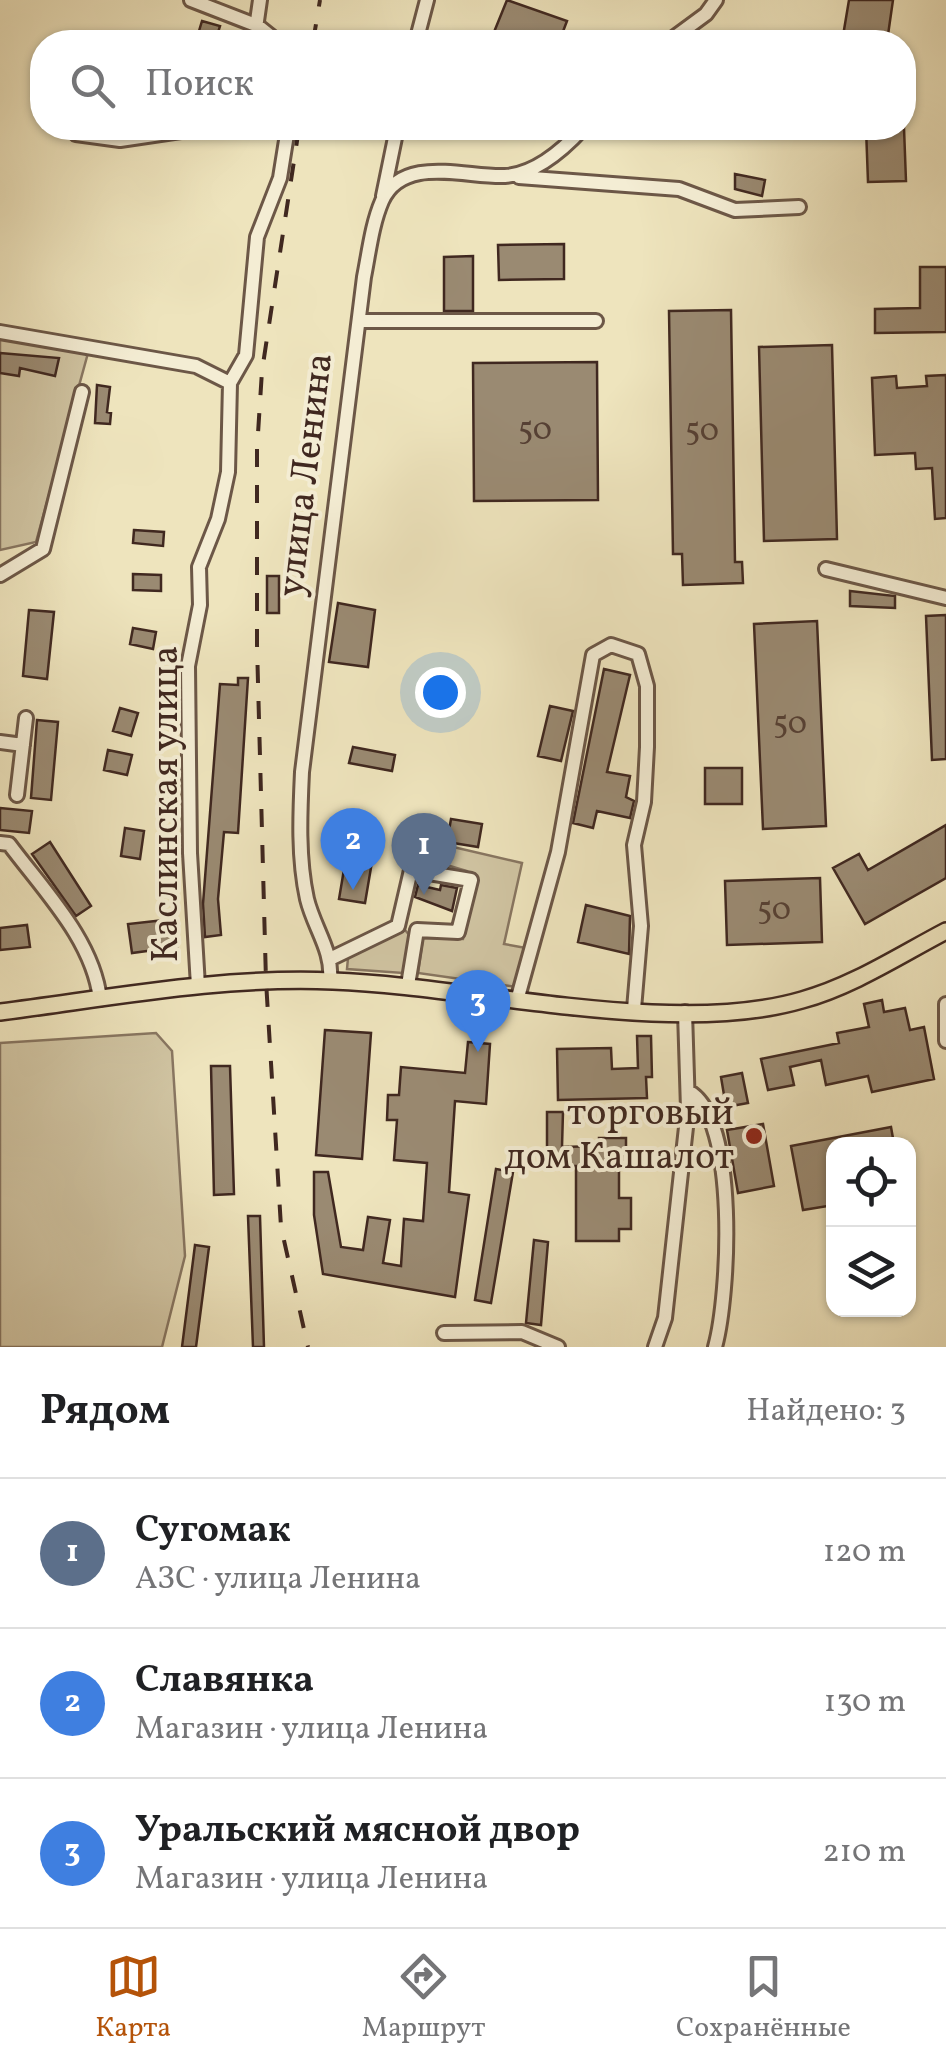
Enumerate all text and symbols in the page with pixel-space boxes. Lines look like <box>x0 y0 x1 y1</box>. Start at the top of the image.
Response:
search box <box>30 30 916 140</box>
icon: search <box>65 58 120 113</box>
text: Поиск <box>145 59 254 112</box>
street label: улица Ленина <box>266 350 348 600</box>
house number: 50 <box>518 409 552 453</box>
house number: 50 <box>685 410 719 454</box>
street label: Каслинская улица <box>141 646 194 962</box>
your location <box>415 667 466 718</box>
house number: 50 <box>773 703 807 747</box>
pin: 2 <box>320 808 386 890</box>
pin: 1 <box>392 812 456 895</box>
house number: 50 <box>757 889 791 933</box>
pin: 3 <box>446 970 510 1052</box>
place label: торговый дом Кашалот <box>504 1088 734 1185</box>
marker: торговый дом Кашалот <box>743 1125 765 1147</box>
map controls <box>826 1137 916 1317</box>
button: locate <box>826 1137 916 1227</box>
button: layers <box>826 1227 916 1317</box>
text: Рядом <box>40 1383 170 1442</box>
text: Найдено: 3 <box>746 1390 906 1434</box>
text: Сугомак <box>135 1505 291 1558</box>
text: 1 <box>66 1531 79 1575</box>
text: 120 m <box>823 1531 906 1575</box>
text: АЗС · улица Ленина <box>135 1558 421 1602</box>
text: Славянка <box>135 1655 314 1708</box>
text: 2 <box>64 1681 81 1725</box>
text: 130 m <box>824 1681 906 1725</box>
text: Магазин · улица Ленина <box>135 1708 488 1752</box>
text: Уральский мясной двор <box>135 1805 580 1858</box>
text: 3 <box>64 1831 81 1875</box>
text: 210 m <box>822 1831 906 1875</box>
text: Магазин · улица Ленина <box>135 1858 488 1902</box>
tab: Карта <box>95 1949 171 2048</box>
tab: Маршрут <box>362 1949 485 2048</box>
tab: Сохранённые <box>676 1949 851 2048</box>

